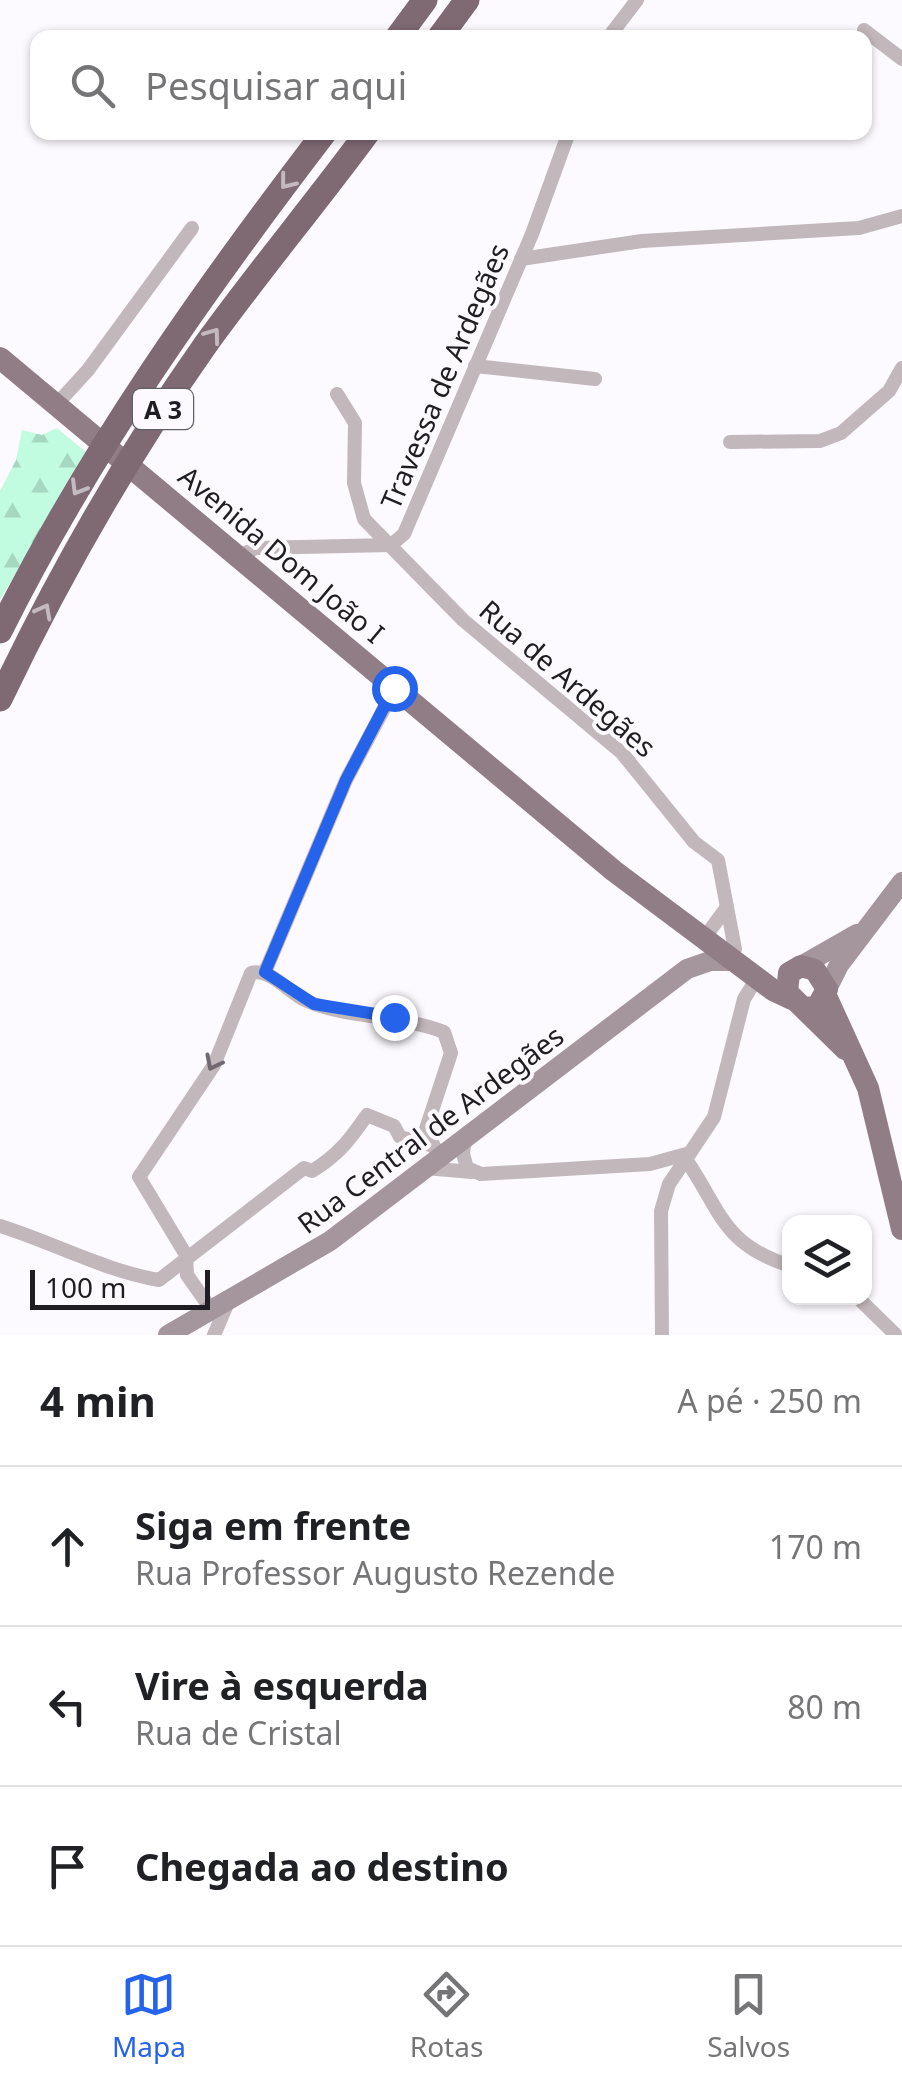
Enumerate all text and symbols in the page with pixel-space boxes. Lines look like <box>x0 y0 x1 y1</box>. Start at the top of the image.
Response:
search box <box>30 30 872 140</box>
icon: search <box>65 58 120 113</box>
text: Pesquisar aqui <box>145 59 407 111</box>
one-way arrow <box>281 171 298 189</box>
street label: Travessa de Ardegães <box>371 237 517 515</box>
one-way arrow <box>202 328 219 346</box>
road number: A 3 <box>133 389 193 429</box>
street label: Avenida Dom João I <box>171 457 393 651</box>
one-way arrow <box>71 477 90 495</box>
street label: Rua de Ardegães <box>472 591 664 765</box>
one-way arrow <box>32 604 51 622</box>
route start <box>372 666 418 712</box>
route end <box>372 995 418 1041</box>
street label: Rua Central de Ardegães <box>289 1016 571 1242</box>
one-way arrow <box>206 1052 225 1070</box>
map controls <box>782 1215 872 1305</box>
button: layers <box>782 1215 872 1305</box>
scale bar <box>30 1265 210 1310</box>
text: 100 m <box>45 1268 127 1306</box>
text: 4 min <box>40 1372 156 1429</box>
text: A pé · 250 m <box>677 1379 862 1422</box>
text: Siga em frente <box>135 1499 411 1551</box>
icon: ahead <box>40 1519 95 1574</box>
text: 170 m <box>769 1525 862 1568</box>
text: Rua Professor Augusto Rezende <box>135 1551 615 1594</box>
text: Vire à esquerda <box>135 1659 429 1711</box>
icon: left <box>40 1679 95 1734</box>
text: 80 m <box>787 1685 862 1728</box>
text: Rua de Cristal <box>135 1711 342 1754</box>
icon: arrive <box>40 1839 95 1894</box>
text: Chegada ao destino <box>135 1840 509 1892</box>
tab: Mapa <box>112 1967 186 2065</box>
tab: Rotas <box>410 1967 483 2065</box>
tab: Salvos <box>707 1967 790 2065</box>

